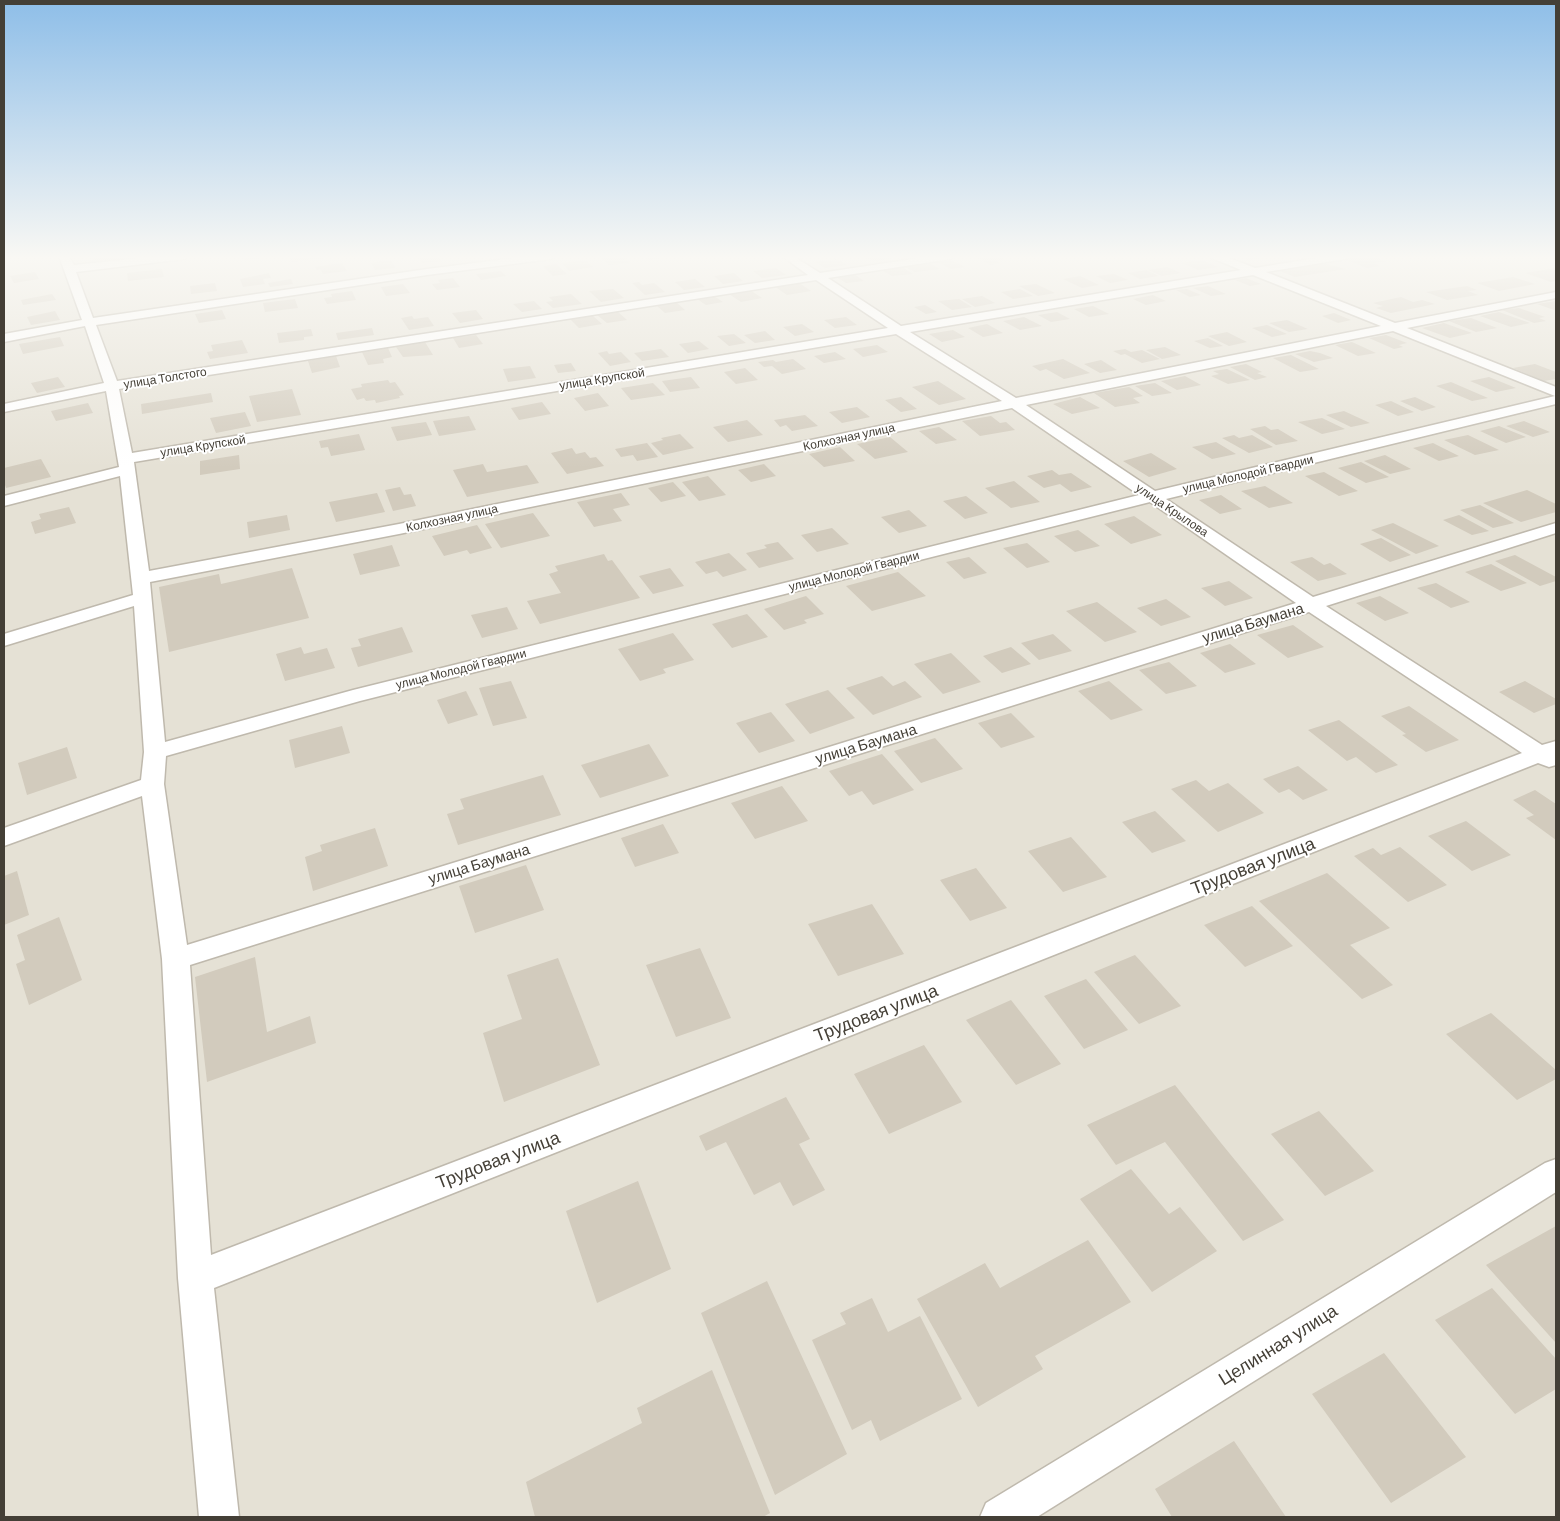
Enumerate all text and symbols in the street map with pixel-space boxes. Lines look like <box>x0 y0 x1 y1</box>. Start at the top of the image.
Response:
street label: улица Толстого <box>122 364 208 392</box>
street label: улица Крупской <box>558 365 646 393</box>
street label: Колхозная улица <box>802 420 896 454</box>
street label: улица Крупской <box>159 432 247 460</box>
street label: улица Молодой Гвардии <box>1181 452 1315 496</box>
street label: улица Крылова <box>1133 480 1211 540</box>
street label: Колхозная улица <box>405 501 499 535</box>
street label: улица Молодой Гвардии <box>787 548 921 594</box>
street label: улица Баумана <box>1200 599 1306 647</box>
street label: улица Молодой Гвардии <box>394 646 528 692</box>
street label: улица Баумана <box>813 720 919 768</box>
street label: Трудовая улица <box>1188 832 1318 900</box>
street label: улица Баумана <box>426 840 532 888</box>
street label: Трудовая улица <box>811 979 941 1047</box>
street label: Трудовая улица <box>433 1126 563 1194</box>
street label: Целинная улица <box>1215 1300 1341 1390</box>

